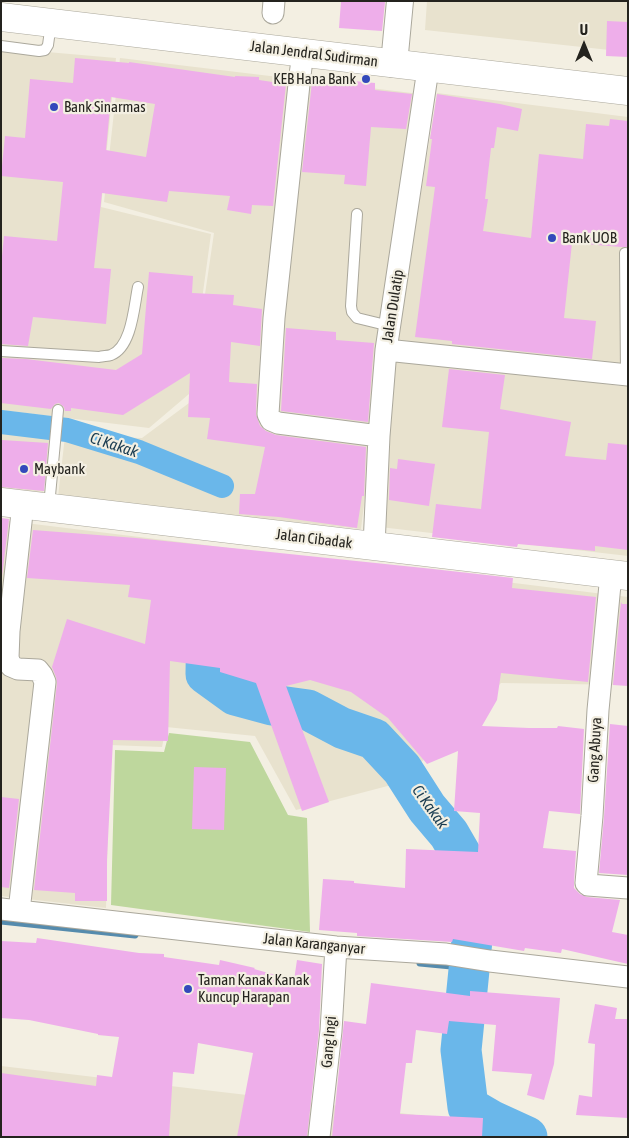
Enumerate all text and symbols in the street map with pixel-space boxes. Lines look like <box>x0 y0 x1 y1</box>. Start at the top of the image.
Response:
north arrow <box>559 20 609 70</box>
text: U <box>580 22 588 38</box>
street label: Jalan Jendral Sudirman <box>249 37 379 71</box>
place label: KEB Hana Bank <box>273 70 356 88</box>
marker: KEB Hana Bank <box>360 73 372 85</box>
place label: Bank Sinarmas <box>64 98 146 116</box>
marker: Bank Sinarmas <box>48 101 60 113</box>
place label: Bank UOB <box>562 229 617 247</box>
marker: Bank UOB <box>546 232 558 244</box>
street label: Jalan Dulatip <box>378 268 408 344</box>
water label: Ci Kakak <box>88 428 140 462</box>
place label: Maybank <box>34 460 85 478</box>
marker: Maybank <box>18 463 30 475</box>
street label: Jalan Cibadak <box>275 525 353 553</box>
street label: Gang Abuya <box>584 717 606 783</box>
water label: Ci Kakak <box>408 781 452 833</box>
street label: Jalan Karanganyar <box>262 930 366 958</box>
place label: Taman Kanak Kanak Kuncup Harapan <box>198 971 309 1006</box>
marker: Taman Kanak Kanak Kuncup Harapan <box>182 983 194 995</box>
street label: Gang Ingi <box>318 1015 340 1069</box>

